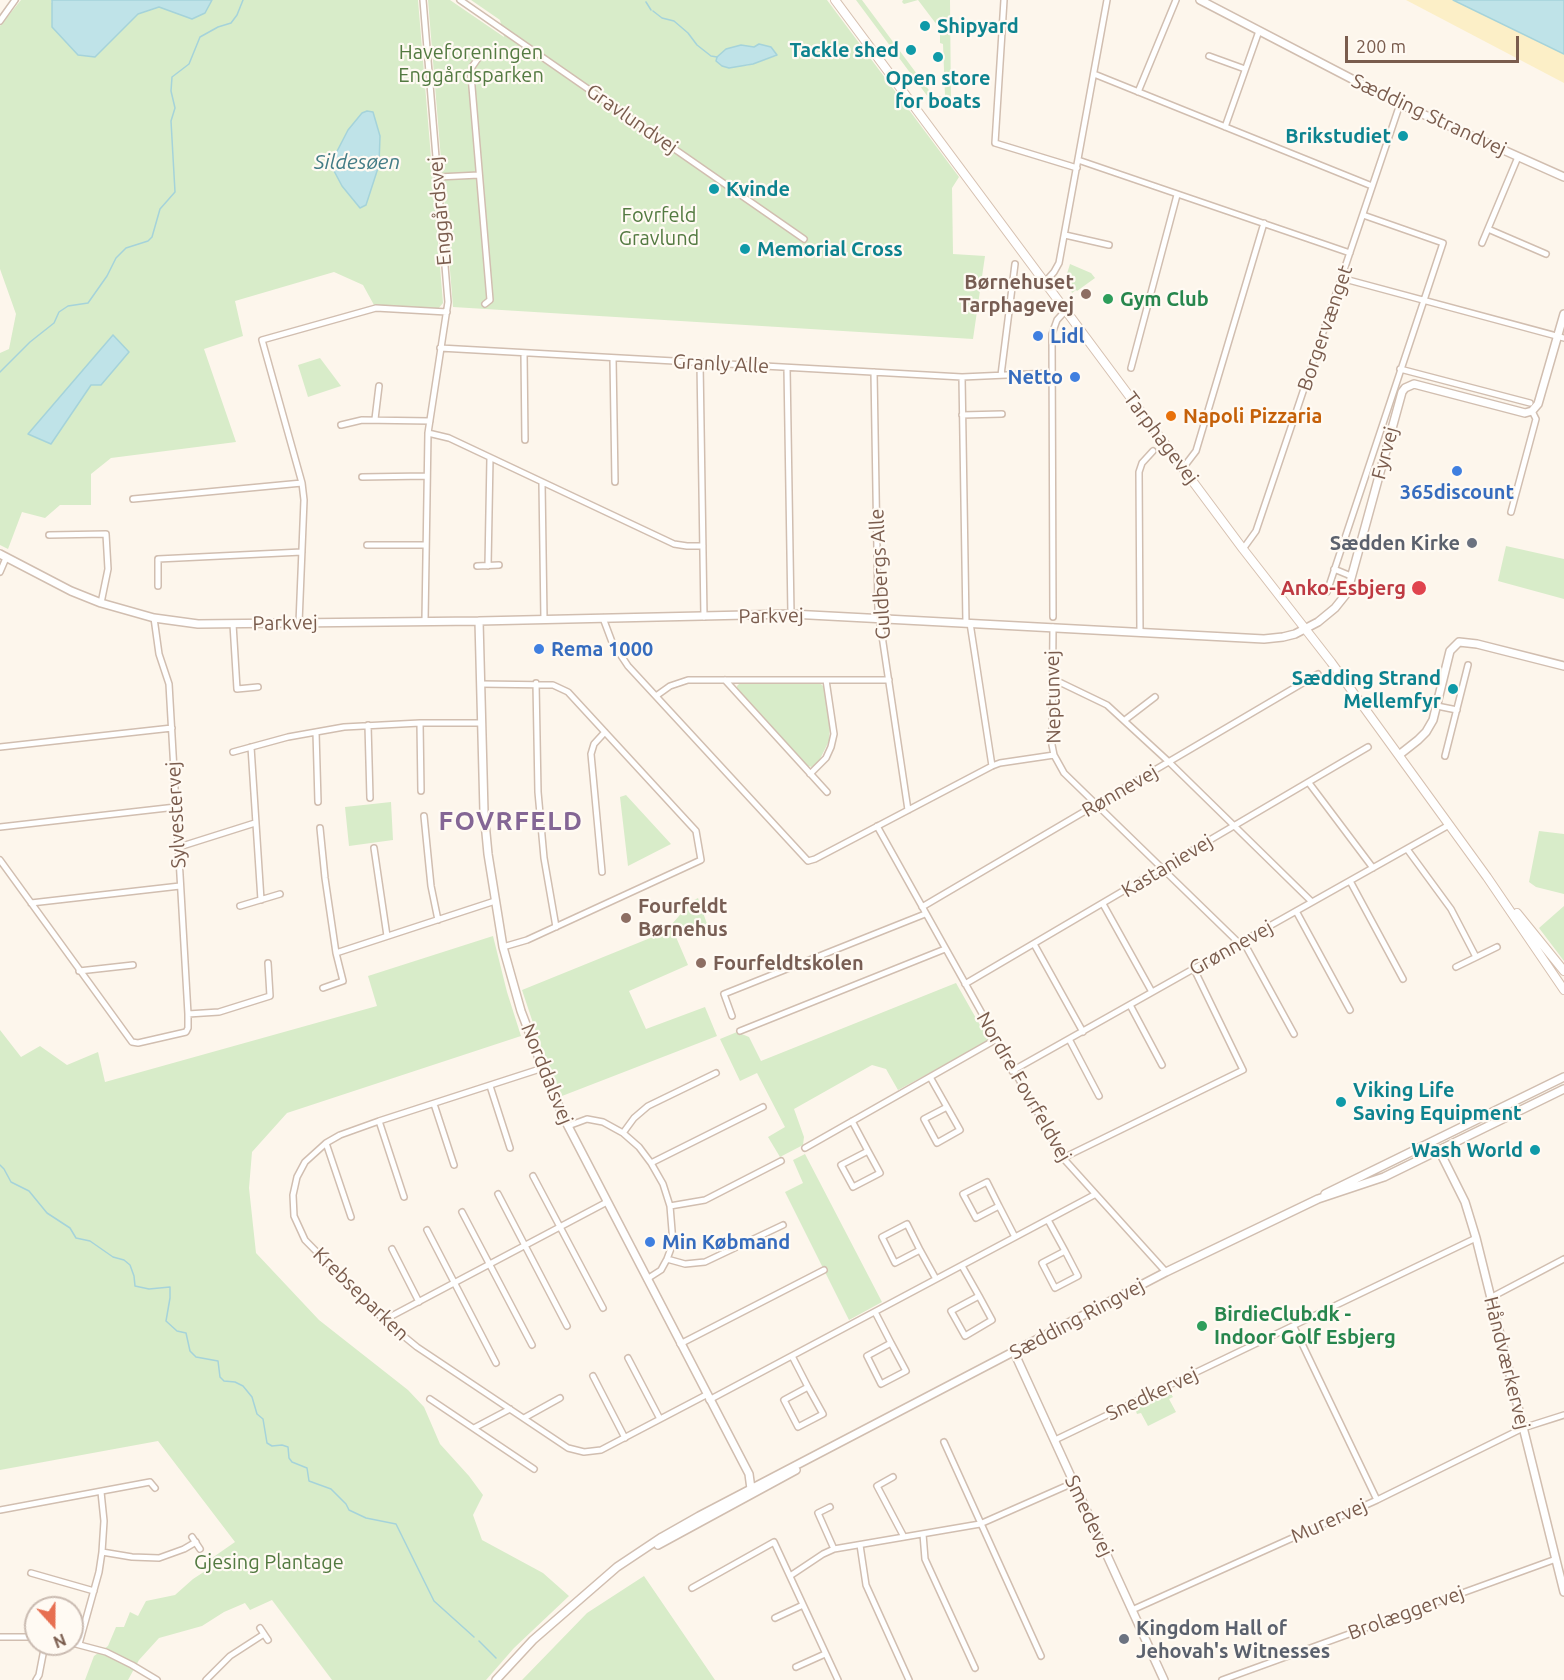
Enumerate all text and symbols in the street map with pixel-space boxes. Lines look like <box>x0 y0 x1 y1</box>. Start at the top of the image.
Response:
place label: Shipyard <box>937 14 1019 38</box>
marker: Shipyard <box>918 19 932 33</box>
scale bar <box>1348 24 1522 62</box>
text: 200 m <box>1356 36 1406 56</box>
place label: Tackle shed <box>789 38 899 62</box>
park label: Haveforeningen Enggårdsparken <box>398 40 544 87</box>
marker: Tackle shed <box>904 43 918 57</box>
marker: Open store for boats <box>931 50 945 64</box>
place label: Open store for boats <box>885 66 991 113</box>
street label: Sædding Strandvej <box>1348 69 1510 161</box>
street label: Gravlundvej <box>582 79 682 159</box>
place label: Brikstudiet <box>1285 124 1391 148</box>
marker: Brikstudiet <box>1396 129 1410 143</box>
water label: Sildesøen <box>314 149 400 175</box>
street label: Enggårdsvej <box>423 155 457 267</box>
place label: Kvinde <box>726 177 790 201</box>
marker: Kvinde <box>707 182 721 196</box>
park label: Fovrfeld Gravlund <box>619 203 699 250</box>
place label: Memorial Cross <box>757 237 903 261</box>
marker: Memorial Cross <box>738 242 752 256</box>
street label: Borgervænget <box>1292 262 1358 394</box>
place label: Børnehuset Tarphagevej <box>959 270 1074 317</box>
marker: Børnehuset Tarphagevej <box>1079 287 1093 301</box>
place label: Gym Club <box>1120 287 1209 311</box>
marker: Gym Club <box>1101 292 1115 306</box>
place label: Lidl <box>1050 324 1085 348</box>
marker: Lidl <box>1031 329 1045 343</box>
street label: Granly Alle <box>672 349 770 379</box>
place label: Netto <box>1008 365 1063 389</box>
marker: Netto <box>1068 370 1082 384</box>
street label: Tarphagevej <box>1118 387 1204 489</box>
place label: Napoli Pizzaria <box>1183 404 1322 428</box>
marker: Napoli Pizzaria <box>1164 409 1178 423</box>
street label: Fyrvej <box>1366 424 1404 482</box>
marker: 365discount <box>1450 464 1464 478</box>
place label: 365discount <box>1400 480 1514 504</box>
street label: Guldbergs Alle <box>865 508 895 640</box>
place label: Sædden Kirke <box>1330 531 1460 555</box>
marker: Sædden Kirke <box>1465 536 1479 550</box>
place label: Anko-Esbjerg <box>1281 576 1406 600</box>
marker: Anko-Esbjerg <box>1410 579 1428 597</box>
street label: Parkvej <box>738 603 804 629</box>
street label: Parkvej <box>252 610 318 636</box>
place label: Rema 1000 <box>551 637 653 661</box>
marker: Rema 1000 <box>532 642 546 656</box>
street label: Neptunvej <box>1040 650 1066 744</box>
place label: Sædding Strand Mellemfyr <box>1292 666 1441 713</box>
marker: Sædding Strand Mellemfyr <box>1446 682 1460 696</box>
street label: Rønnevej <box>1078 760 1162 822</box>
street label: Sylvestervej <box>161 761 191 869</box>
district label: FOVRFELD <box>439 805 583 837</box>
street label: Kastanievej <box>1117 829 1217 903</box>
place label: Fourfeldt Børnehus <box>638 894 728 941</box>
marker: Fourfeldt Børnehus <box>619 911 633 925</box>
street label: Grønnevej <box>1185 915 1277 981</box>
place label: Fourfeldtskolen <box>713 951 864 975</box>
marker: Fourfeldtskolen <box>694 956 708 970</box>
street label: Nordre Fovrfeldvej <box>971 1008 1077 1166</box>
street label: Norddalsvej <box>516 1020 578 1128</box>
place label: Viking Life Saving Equipment <box>1353 1078 1522 1125</box>
marker: Viking Life Saving Equipment <box>1334 1095 1348 1109</box>
place label: Wash World <box>1411 1138 1523 1162</box>
marker: Wash World <box>1528 1143 1542 1157</box>
place label: Min Købmand <box>662 1230 790 1254</box>
marker: Min Købmand <box>643 1235 657 1249</box>
street label: Krebseparken <box>308 1242 414 1346</box>
street label: Sædding Ringvej <box>1005 1273 1149 1365</box>
street label: Håndværkervej <box>1479 1294 1535 1432</box>
place label: BirdieClub.dk - Indoor Golf Esbjerg <box>1214 1302 1396 1349</box>
marker: BirdieClub.dk - Indoor Golf Esbjerg <box>1195 1319 1209 1333</box>
street label: Snedkervej <box>1102 1362 1202 1426</box>
street label: Smedevej <box>1060 1471 1118 1561</box>
street label: Murervej <box>1287 1494 1371 1548</box>
park label: Gjesing Plantage <box>194 1550 344 1574</box>
street label: Brolæggervej <box>1345 1581 1467 1645</box>
north arrow <box>24 1596 84 1656</box>
place label: Kingdom Hall of Jehovah's Witnesses <box>1136 1616 1330 1663</box>
text: N <box>51 1630 69 1651</box>
marker: Kingdom Hall of Jehovah's Witnesses <box>1117 1632 1131 1646</box>

